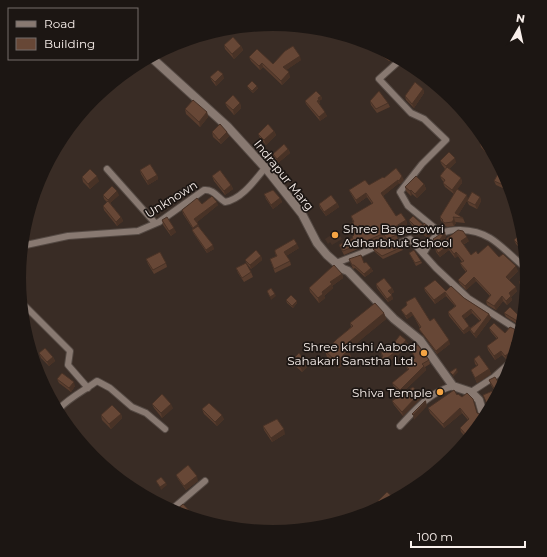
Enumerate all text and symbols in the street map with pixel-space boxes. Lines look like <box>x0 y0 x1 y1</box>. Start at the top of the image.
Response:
legend <box>8 8 138 60</box>
north arrow <box>499 8 539 48</box>
text: N <box>515 11 526 26</box>
text: Road <box>44 16 75 31</box>
text: Building <box>44 36 95 51</box>
street label: Indrapur Marg <box>251 137 317 213</box>
street label: Unknown <box>142 177 200 221</box>
place label: Shree Bagesowri Adharbhut School <box>343 221 452 250</box>
marker: Shree Bagesowri Adharbhut School <box>330 230 340 240</box>
place label: Shree kirshi Aabod Sahakari Sanstha Ltd. <box>287 339 416 368</box>
marker: Shree kirshi Aabod Sahakari Sanstha Ltd. <box>419 348 429 358</box>
place label: Shiva Temple <box>352 385 432 400</box>
marker: Shiva Temple <box>435 387 445 397</box>
scale bar <box>411 523 525 549</box>
text: 100 m <box>417 529 453 544</box>

